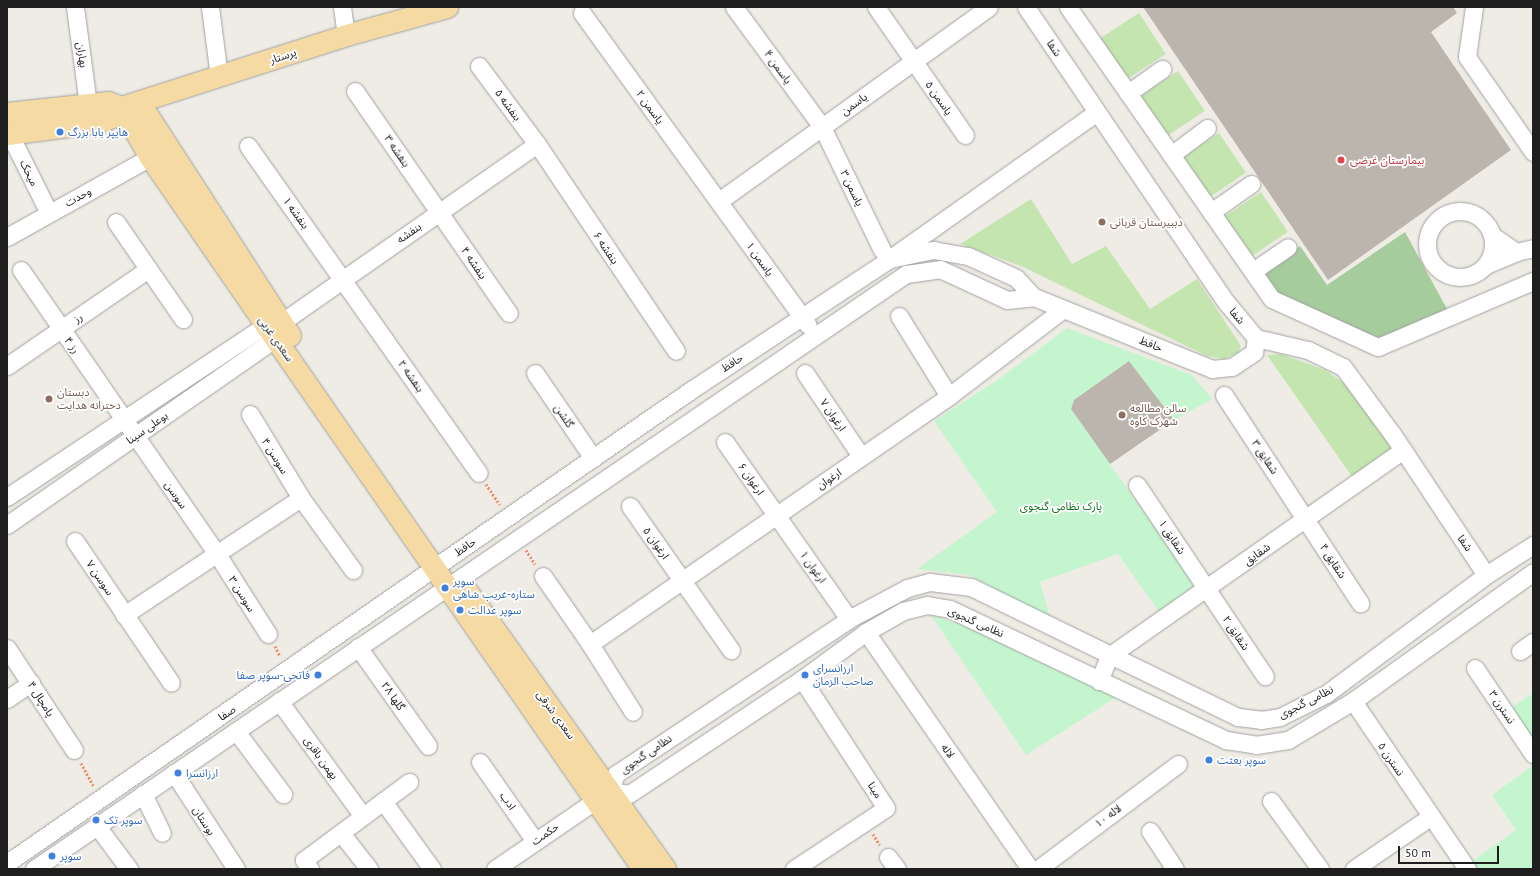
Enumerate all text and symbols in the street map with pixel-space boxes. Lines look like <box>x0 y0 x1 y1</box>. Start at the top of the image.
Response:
street label: شفا <box>1044 37 1064 59</box>
street label: بهاران <box>74 41 90 69</box>
street label: پرستار <box>268 46 298 66</box>
street label: یاسمن ۴ <box>761 47 795 87</box>
street label: یاسمن ۵ <box>922 78 956 118</box>
street label: بنفشه ۵ <box>492 87 524 123</box>
street label: یاسمن ۲ <box>633 87 667 127</box>
street label: یاسمن <box>838 90 870 118</box>
place label: هایپر بابا بزرگ <box>68 125 128 139</box>
marker: هایپر بابا بزرگ <box>55 127 65 137</box>
street label: بنفشه ۳ <box>381 132 413 170</box>
place label: بیمارستان غرضی <box>1350 153 1424 167</box>
marker: بیمارستان غرضی <box>1335 154 1347 166</box>
street label: میخک <box>17 158 41 188</box>
street label: یاسمن ۳ <box>838 168 866 208</box>
street label: وحدت <box>62 184 94 210</box>
street label: بنفشه ۱ <box>280 195 312 231</box>
place label: دببیرستان قربانی <box>1110 215 1183 229</box>
marker: دببیرستان قربانی <box>1097 217 1107 227</box>
street label: بنفشه <box>394 220 424 246</box>
street label: بنفشه ۶ <box>590 229 622 267</box>
street label: یاسمن ۱ <box>743 239 777 279</box>
street label: بنفشه ۴ <box>458 244 490 282</box>
street label: شفا <box>1226 305 1248 327</box>
street label: رز <box>71 310 85 326</box>
street label: سعدی غربی <box>256 314 296 364</box>
street label: حافظ <box>1138 333 1164 355</box>
street label: رز ۴ <box>62 334 82 356</box>
street label: حافظ <box>718 351 746 375</box>
street label: بنفشه ۲ <box>395 357 427 395</box>
place label: دبستان دخترانه هدایت <box>57 386 121 412</box>
marker: دبستان دخترانه هدایت <box>44 394 54 404</box>
street label: ارغوان ۷ <box>817 396 849 434</box>
street label: گلشن <box>551 402 577 430</box>
place label: سالن مطالعه شهرک کاوه <box>1130 402 1186 428</box>
street label: بوعلی سینا <box>124 409 170 447</box>
marker: سالن مطالعه شهرک کاوه <box>1117 410 1127 420</box>
street label: سوسن ۴ <box>259 436 291 476</box>
street label: شقایق ۳ <box>1249 437 1281 477</box>
street label: ارغوان ۶ <box>735 460 767 498</box>
street label: ارغوان <box>814 466 844 492</box>
street label: سوسن <box>162 479 190 511</box>
park label: پارک نظامی گنجوی <box>1020 499 1102 513</box>
street label: شقایق ۱ <box>1156 517 1188 557</box>
street label: ارغوان ۵ <box>640 524 672 562</box>
street label: شفا <box>1455 532 1475 554</box>
street label: حافظ <box>451 535 479 559</box>
street label: شقایق <box>1241 540 1273 568</box>
street label: شقایق ۴ <box>1317 541 1349 581</box>
street label: ارغوان ۱ <box>797 548 829 586</box>
street label: سوسن ۷ <box>83 558 117 598</box>
street label: سوسن ۳ <box>226 574 258 614</box>
place label: سوپر ستاره-غریب شاهی <box>453 575 535 601</box>
marker: سوپر ستاره-غریب شاهی <box>440 583 450 593</box>
place label: سوپر عدالت <box>468 603 521 617</box>
street label: نظامی گنجوی <box>946 604 1006 640</box>
marker: سوپر عدالت <box>455 605 465 615</box>
street label: شقایق ۲ <box>1220 613 1252 653</box>
place label: ارزانسرای صاحب الزمان <box>813 662 873 688</box>
place label: فاتحی-سوپر صفا <box>237 668 310 682</box>
marker: فاتحی-سوپر صفا <box>313 670 323 680</box>
marker: ارزانسرای صاحب الزمان <box>800 670 810 680</box>
street label: پامچال ۴ <box>25 679 57 719</box>
street label: گلها ۲۸ <box>378 679 408 713</box>
street label: نظامی گنجوی <box>1276 683 1336 721</box>
street label: سعدی شرقی <box>534 688 578 742</box>
street label: نسترن ۳ <box>1486 688 1518 726</box>
street label: صفا <box>216 702 238 724</box>
street label: نظامی گنجوی <box>618 732 674 776</box>
street label: بهمن باقری <box>301 734 341 782</box>
street label: نسترن ۵ <box>1375 740 1407 778</box>
street label: لاله <box>938 741 958 761</box>
place label: سوپر بعثت <box>1217 753 1266 767</box>
marker: سوپر بعثت <box>1204 755 1214 765</box>
place label: ارزانسرا <box>186 766 218 780</box>
marker: ارزانسرا <box>173 768 183 778</box>
street label: مینا <box>865 779 885 801</box>
street label: ادب <box>497 790 519 812</box>
street label: لاله ۱۰ <box>1092 802 1124 830</box>
street label: بوستان <box>190 804 218 838</box>
place label: سوپر تک <box>104 813 142 827</box>
marker: سوپر تک <box>91 815 101 825</box>
street label: حکمت <box>529 820 561 848</box>
scale bar <box>1400 838 1501 864</box>
text: 50 m <box>1405 845 1431 860</box>
place label: سوپر <box>60 849 81 863</box>
marker: سوپر <box>47 851 57 861</box>

